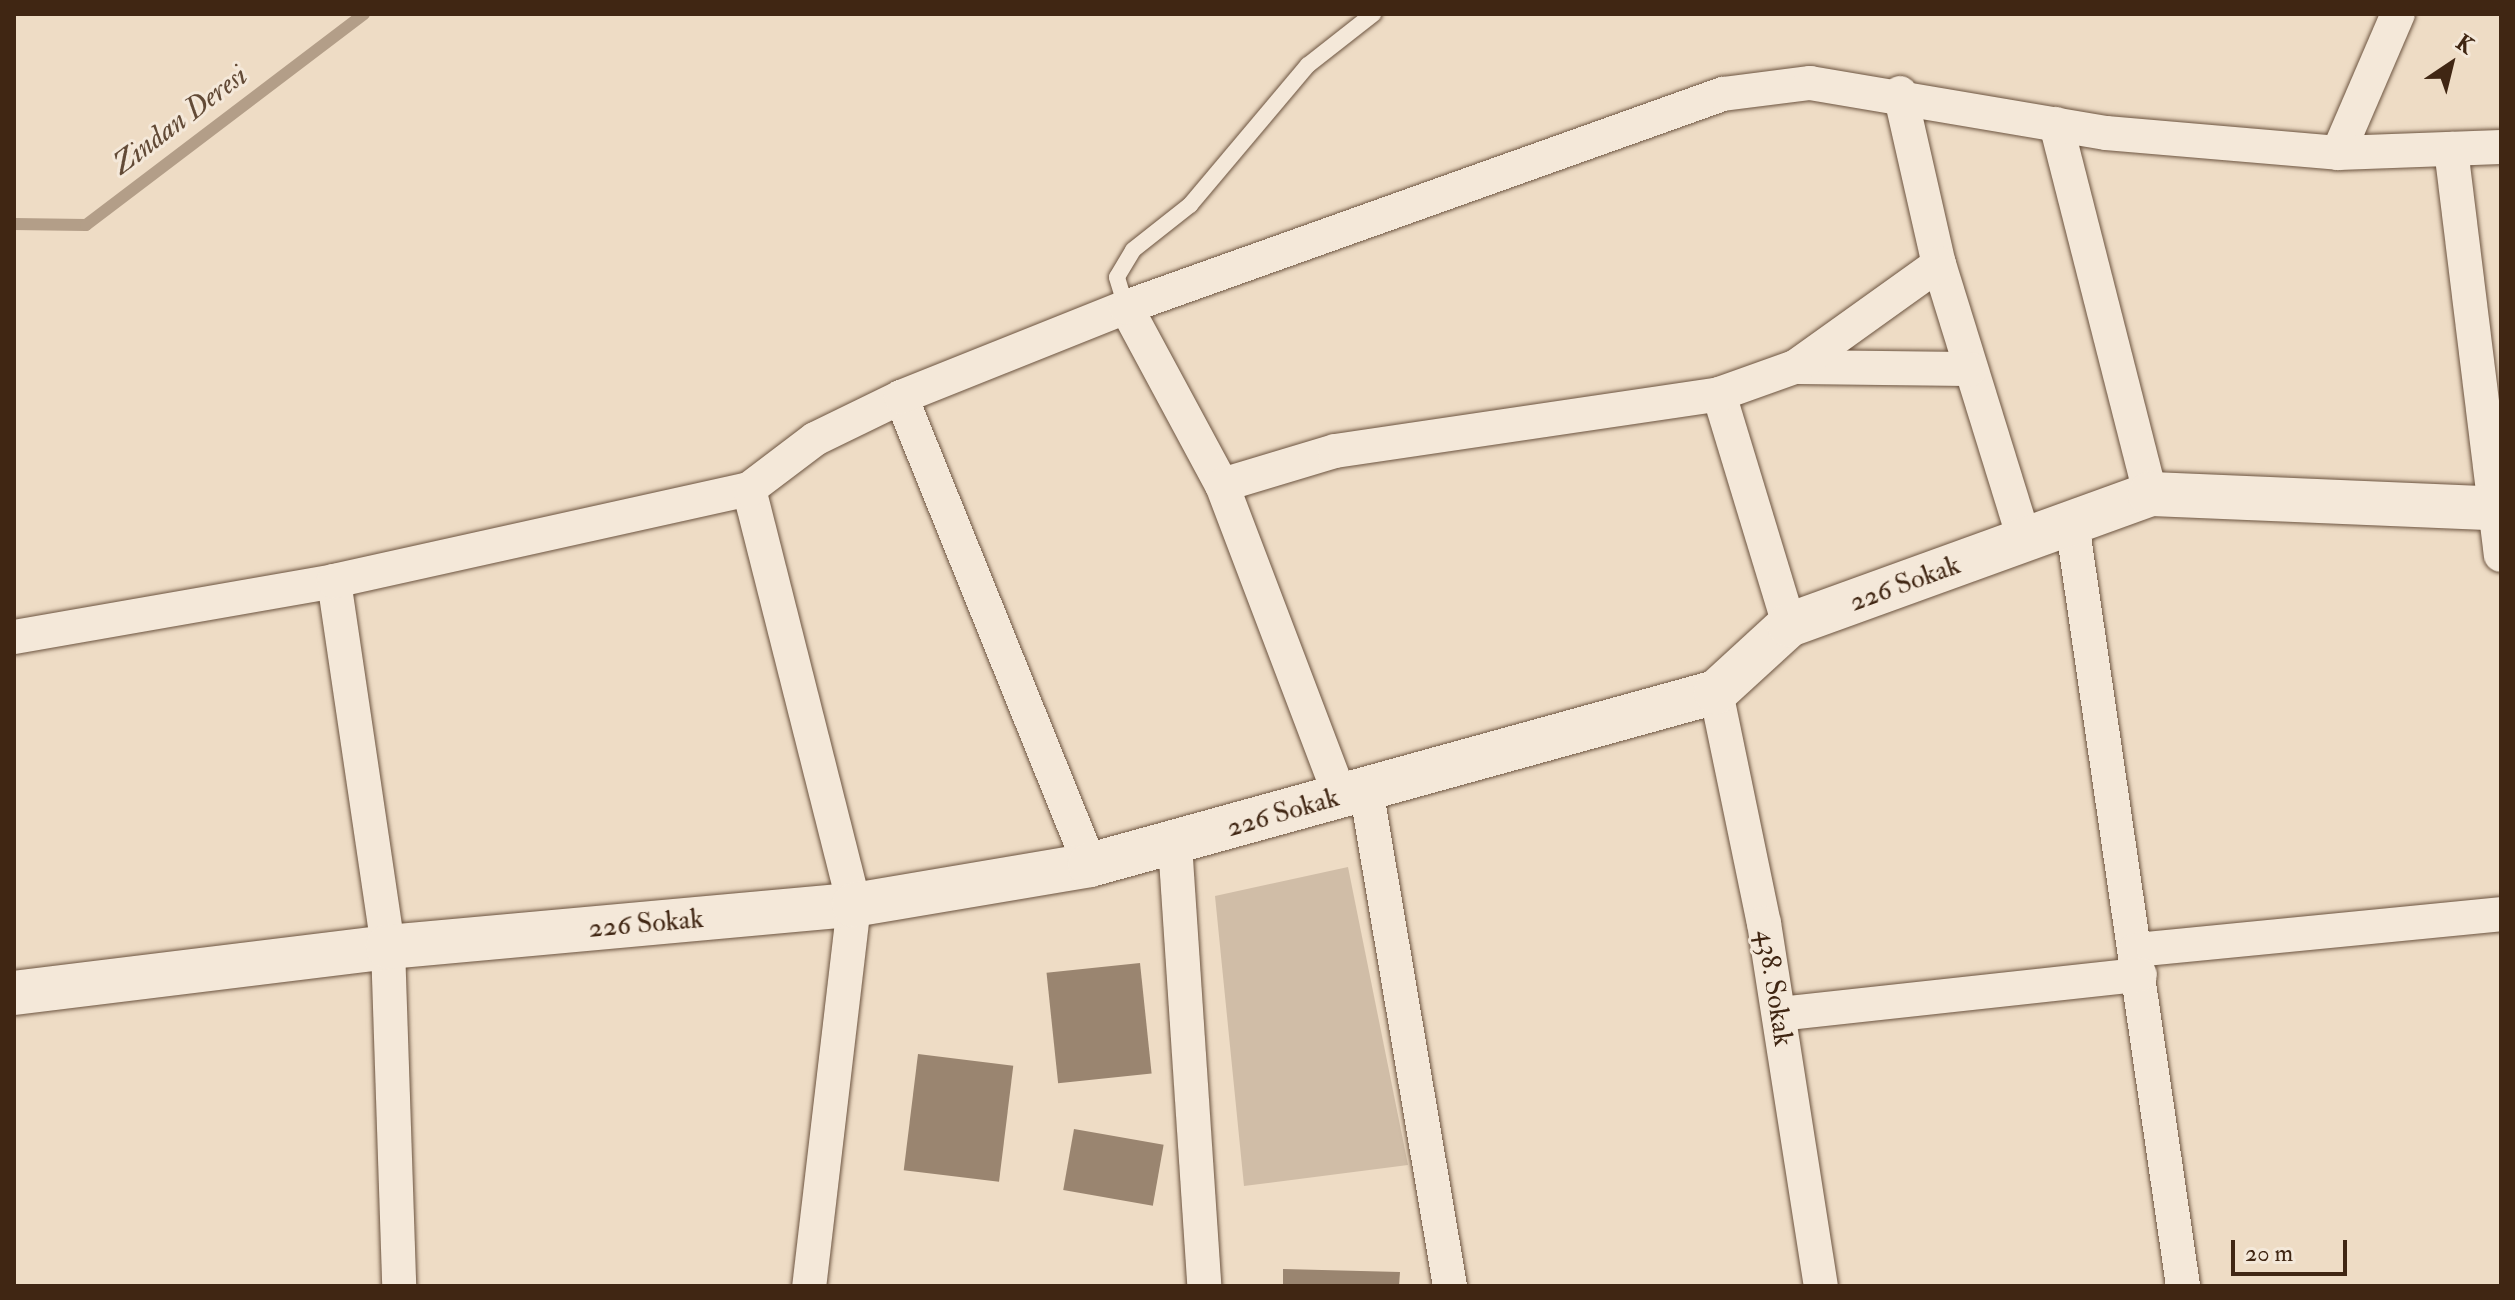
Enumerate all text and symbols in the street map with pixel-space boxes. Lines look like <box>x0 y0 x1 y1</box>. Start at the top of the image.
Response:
north arrow <box>2411 24 2491 104</box>
text: K <box>2450 28 2479 60</box>
water label: Zindan Deresi <box>105 58 255 182</box>
street label: 226 Sokak <box>1845 548 1965 620</box>
street label: 226 Sokak <box>1223 781 1343 845</box>
street label: 226 Sokak <box>587 902 705 946</box>
street label: 438. Sokak <box>1748 927 1800 1049</box>
scale bar <box>2235 1224 2351 1274</box>
text: 20 m <box>2245 1238 2293 1269</box>

